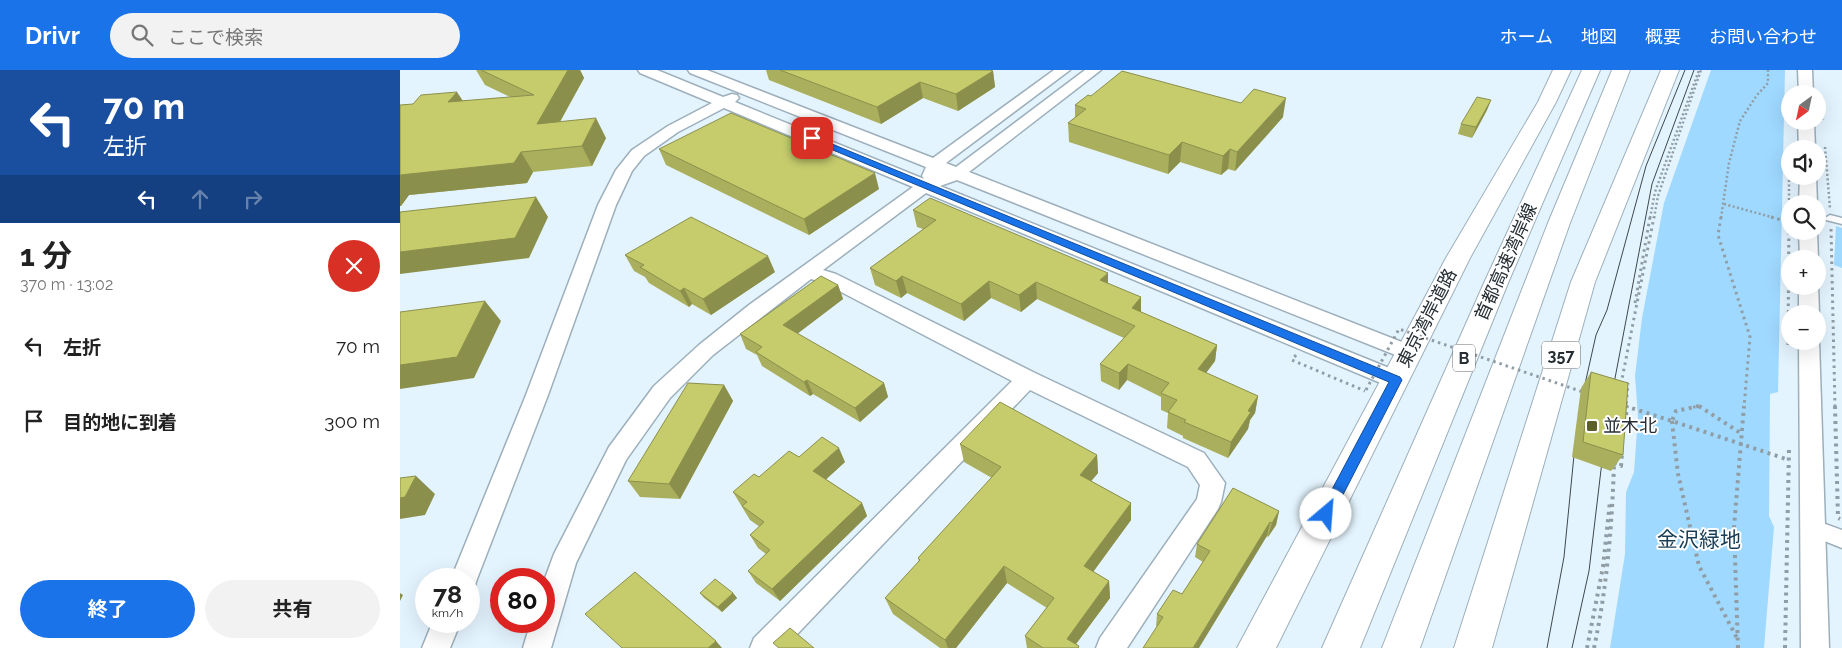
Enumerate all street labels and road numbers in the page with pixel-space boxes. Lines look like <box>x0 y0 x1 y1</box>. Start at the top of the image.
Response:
street label: 首都高速湾岸線 <box>1470 200 1541 324</box>
street label: 東京湾岸道路 <box>1393 265 1460 371</box>
road number: 357 <box>1542 342 1580 368</box>
road number: B <box>1453 344 1475 372</box>

